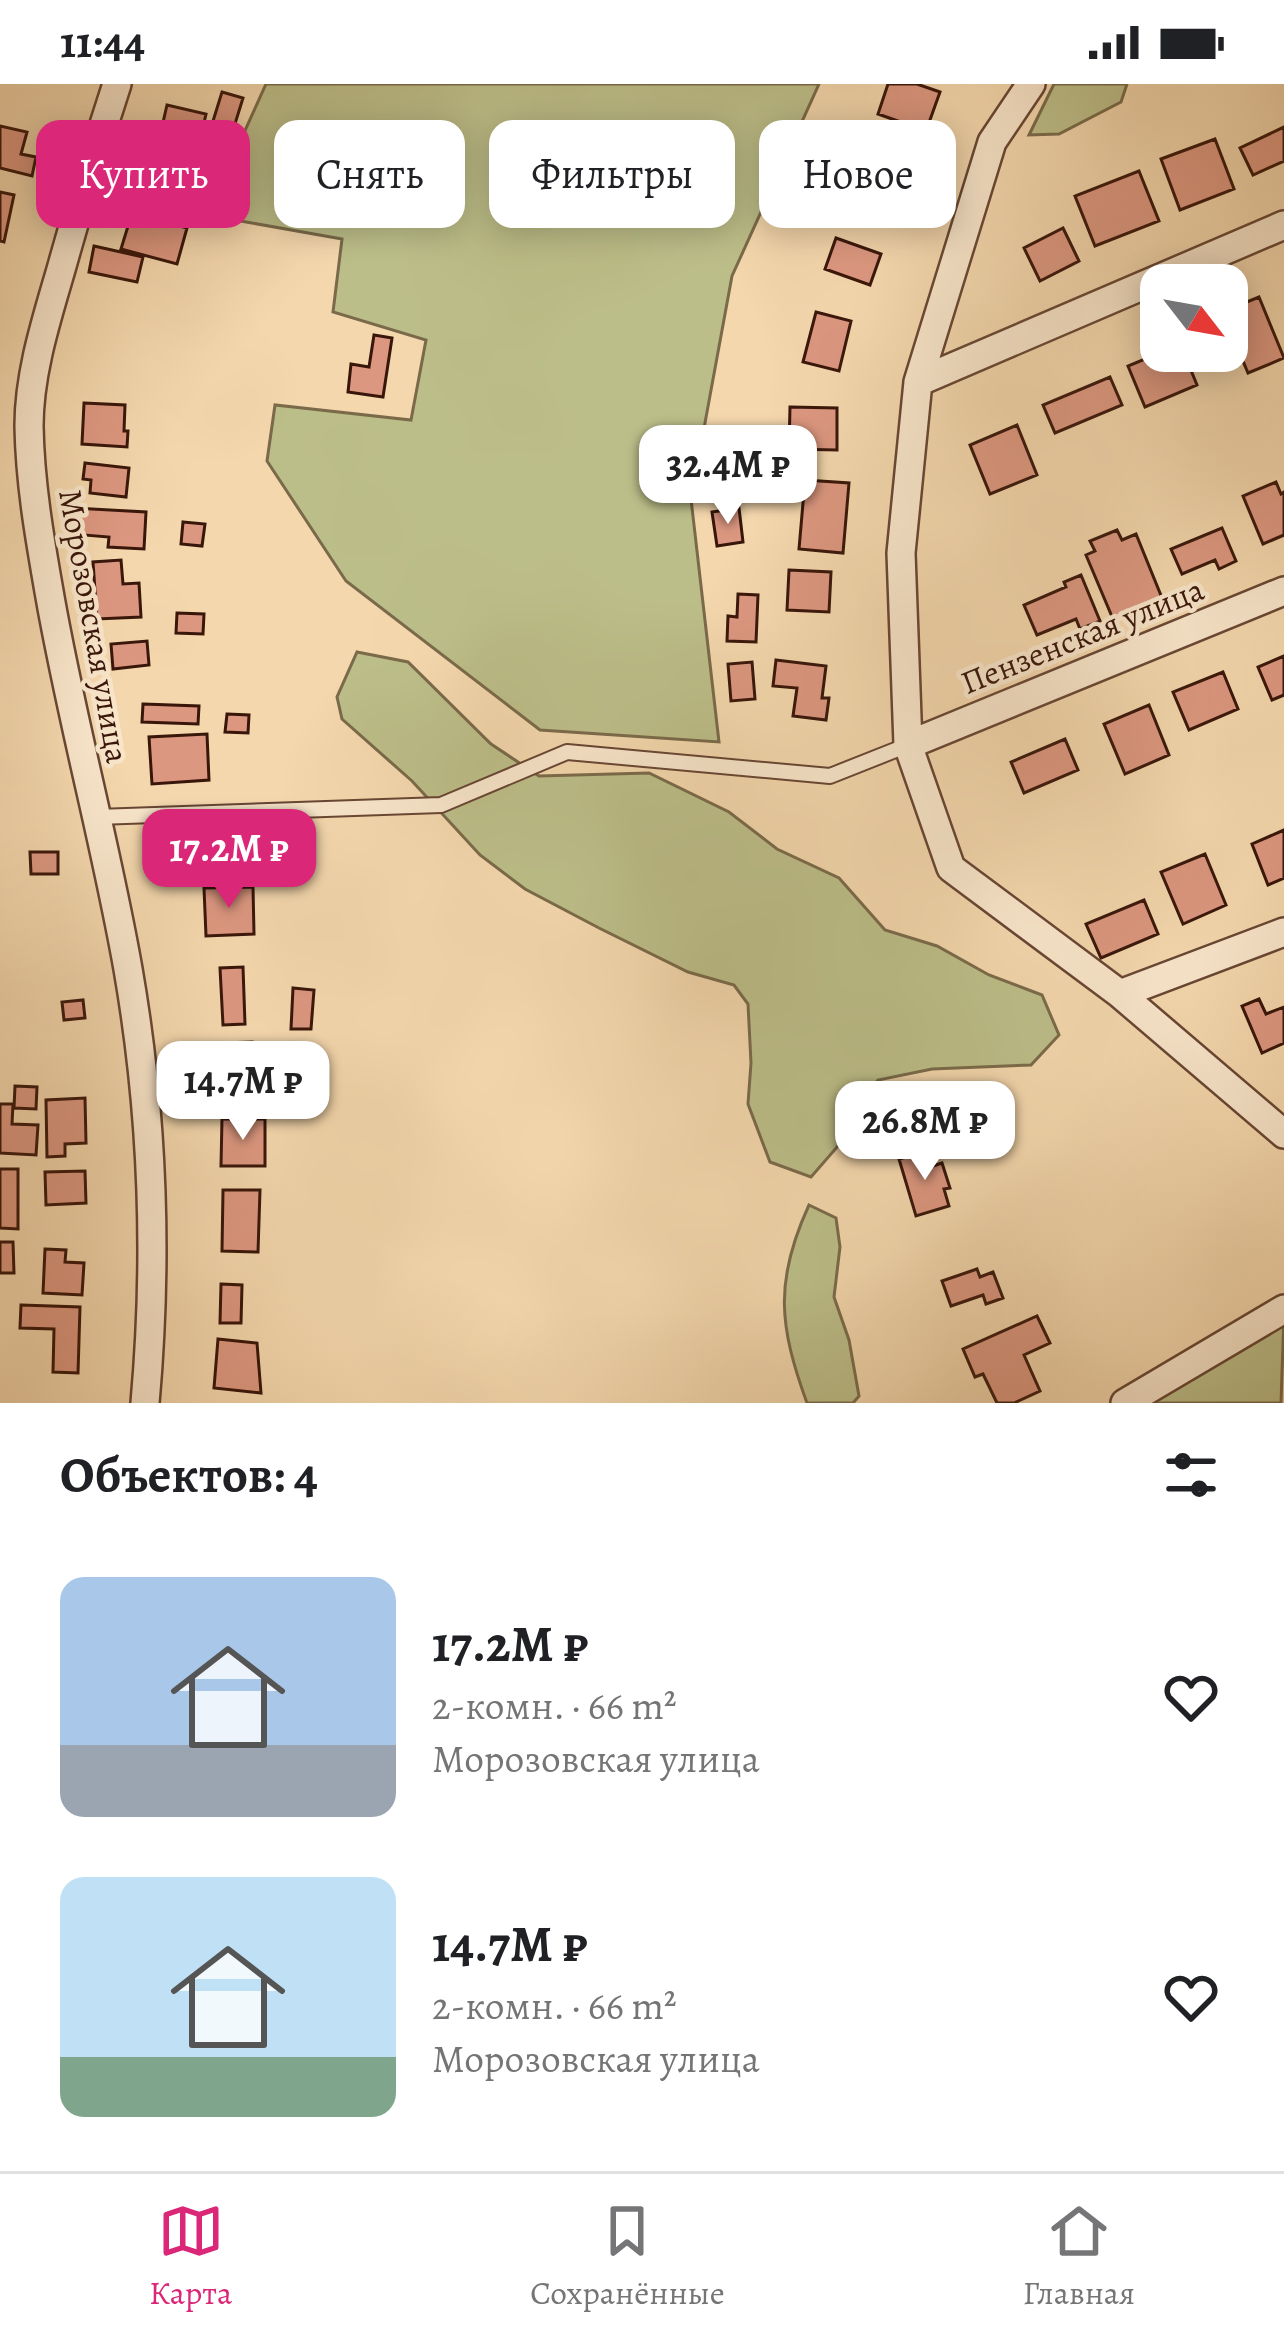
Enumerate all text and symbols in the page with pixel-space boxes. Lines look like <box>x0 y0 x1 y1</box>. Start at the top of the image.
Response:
text: 11:44 <box>60 11 145 73</box>
chip: Купить <box>36 120 250 228</box>
chip: Снять <box>274 120 465 228</box>
chip: Фильтры <box>489 120 735 228</box>
chip: Новое <box>759 120 956 228</box>
north arrow <box>1140 264 1248 372</box>
map controls <box>1140 264 1248 372</box>
pin: 32.4M ₽ <box>617 425 839 527</box>
text: 32.4M ₽ <box>666 437 790 490</box>
street label: Морозовская улица <box>48 486 141 767</box>
street label: Пензенская улица <box>954 566 1211 705</box>
pin: 17.2M ₽ <box>118 809 340 911</box>
text: 17.2M ₽ <box>169 821 289 874</box>
pin: 14.7M ₽ <box>132 1041 354 1143</box>
text: 14.7M ₽ <box>183 1053 303 1106</box>
pin: 26.8M ₽ <box>814 1081 1036 1183</box>
text: 26.8M ₽ <box>862 1093 988 1146</box>
text: Объектов: 4 <box>60 1440 318 1510</box>
icon: filters <box>1158 1442 1224 1508</box>
text: 17.2M ₽ <box>432 1609 588 1679</box>
icon: home <box>156 1625 300 1769</box>
icon: heart <box>1158 1664 1224 1730</box>
text: 2-комн. · 66 m² <box>432 1679 677 1732</box>
text: Морозовская улица <box>432 1732 760 1785</box>
text: 14.7M ₽ <box>432 1909 588 1979</box>
icon: home <box>156 1925 300 2069</box>
icon: heart <box>1158 1964 1224 2030</box>
text: 2-комн. · 66 m² <box>432 1979 677 2032</box>
text: Морозовская улица <box>432 2032 760 2085</box>
tab: Карта <box>149 2198 232 2315</box>
tab: Сохранённые <box>530 2198 725 2315</box>
tab: Главная <box>1023 2198 1135 2315</box>

